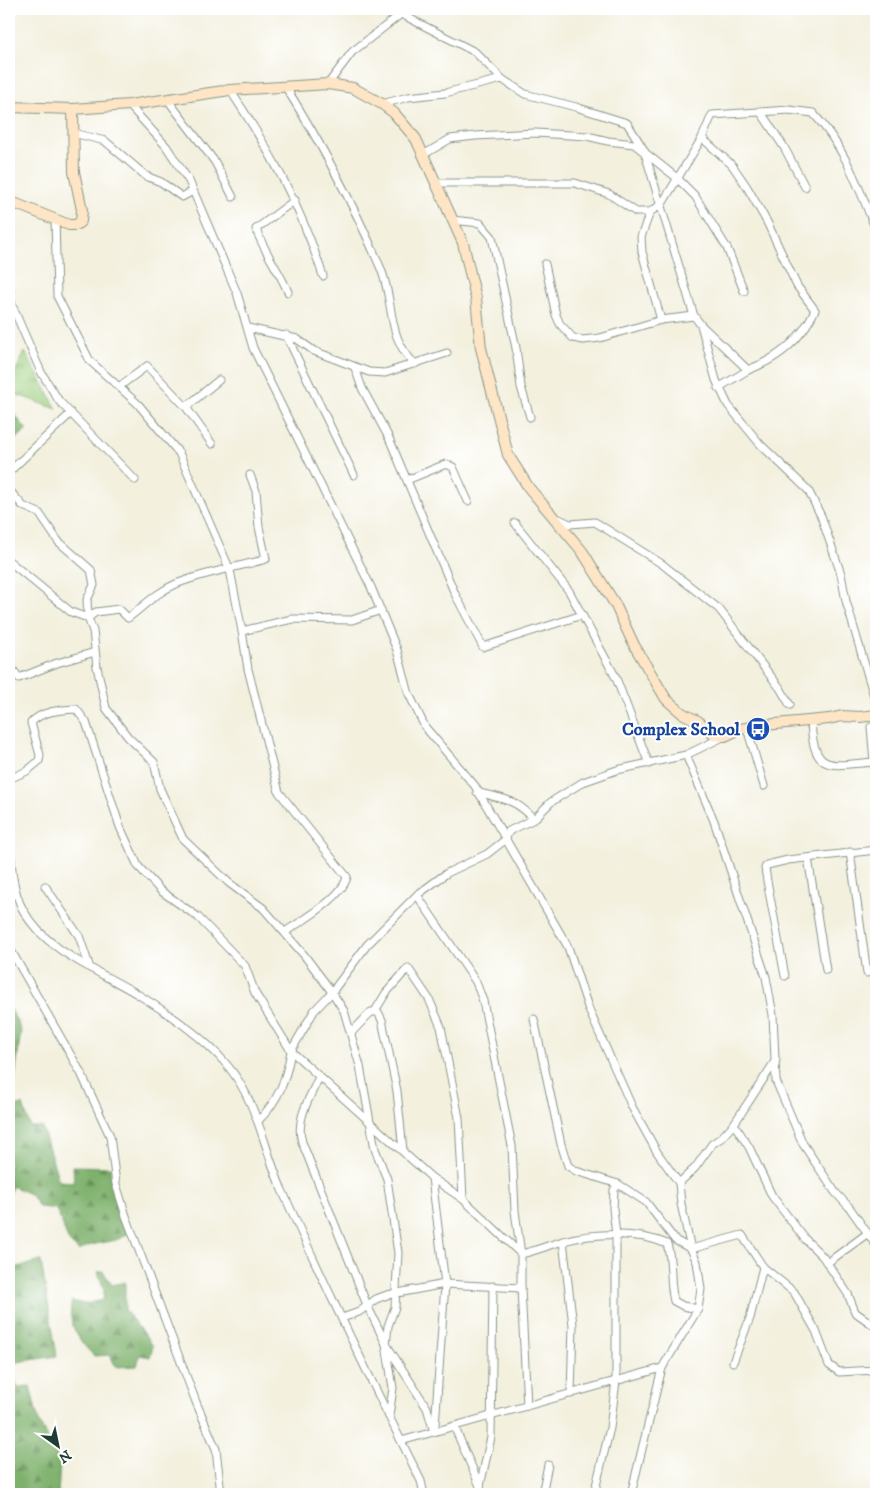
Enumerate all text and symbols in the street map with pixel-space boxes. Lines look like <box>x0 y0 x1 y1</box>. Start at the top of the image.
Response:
bus stop icon: Complex School <box>745 716 771 742</box>
place label: Complex School <box>622 719 741 741</box>
north arrow <box>32 1420 82 1470</box>
text: N <box>54 1445 74 1467</box>

